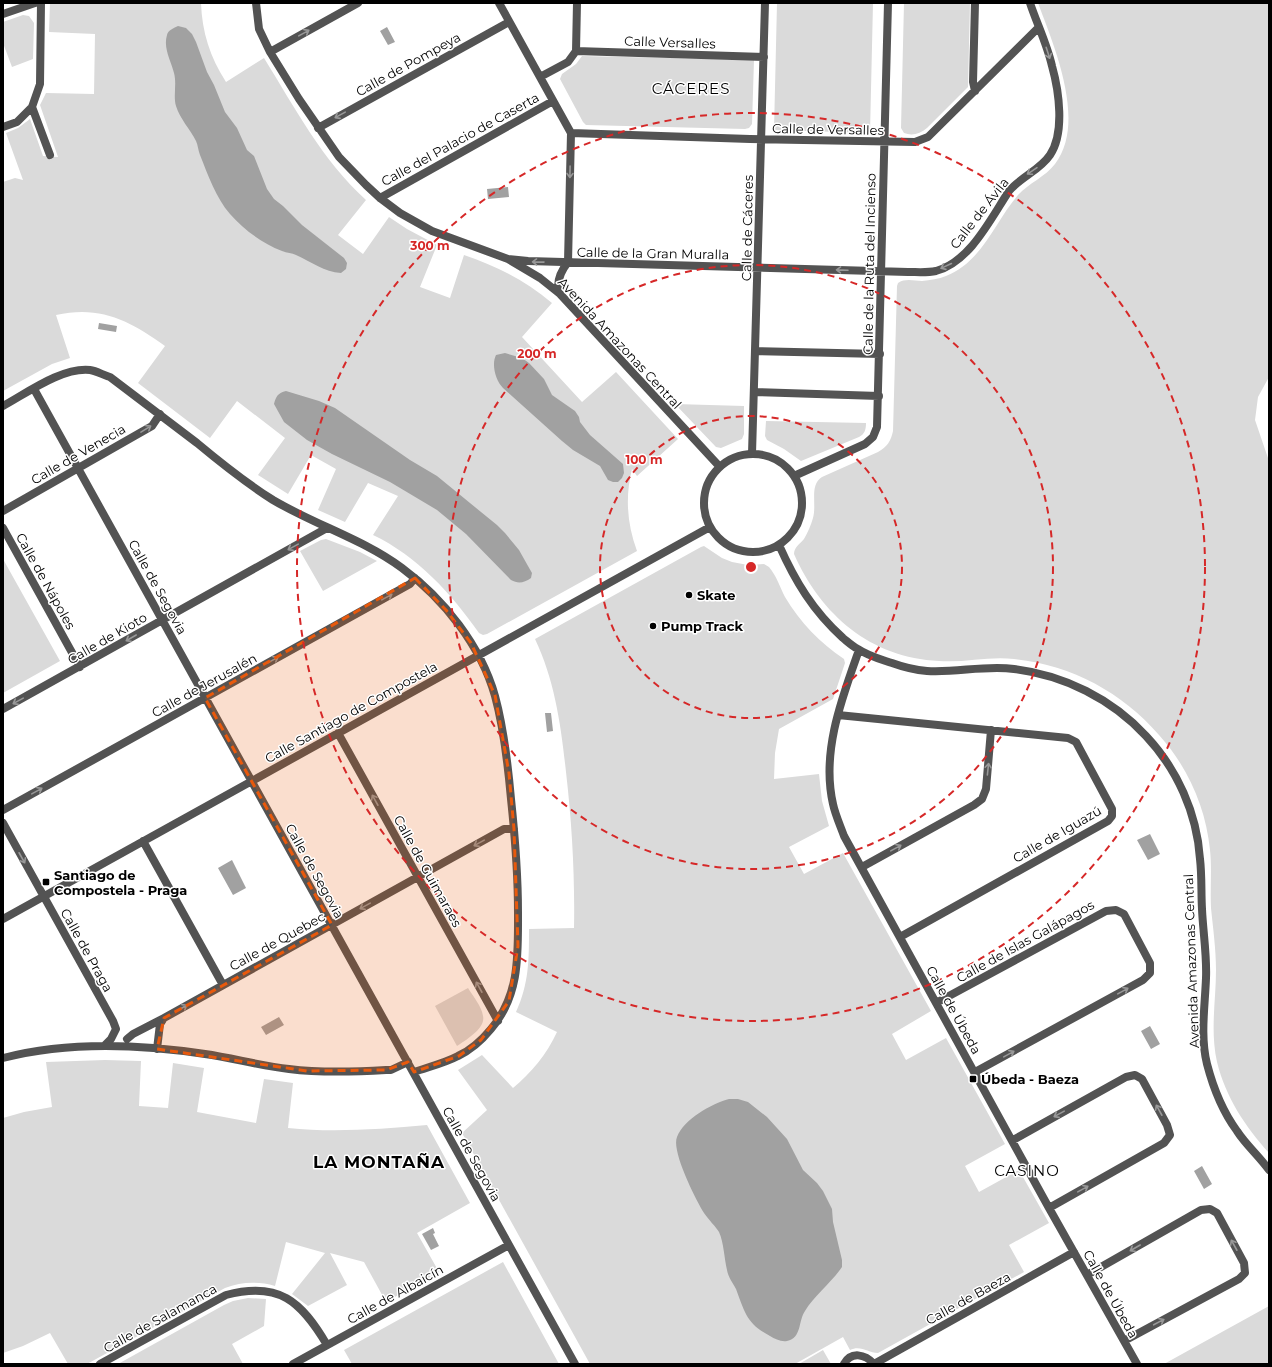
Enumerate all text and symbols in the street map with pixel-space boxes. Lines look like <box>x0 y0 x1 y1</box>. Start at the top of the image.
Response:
one-way arrow <box>298 29 310 36</box>
street label: Calle de Pompeya <box>353 29 463 99</box>
street label: Calle Versalles <box>624 32 716 52</box>
one-way arrow <box>1045 46 1052 59</box>
district label: CÁCERES <box>652 79 730 98</box>
street label: Calle del Palacio de Caserta <box>378 89 542 189</box>
one-way arrow <box>335 112 347 120</box>
street label: Calle de Versalles <box>772 120 884 138</box>
one-way arrow <box>566 165 574 178</box>
one-way arrow <box>1026 168 1038 176</box>
street label: Calle de la Ruta del Incienso <box>859 173 879 355</box>
street label: Calle de Ávila <box>946 174 1012 252</box>
street label: Calle de Cáceres <box>738 175 756 281</box>
text: 300 m <box>409 238 450 253</box>
street label: Calle de la Gran Muralla <box>577 244 729 262</box>
one-way arrow <box>532 258 545 266</box>
one-way arrow <box>941 263 953 270</box>
one-way arrow <box>836 266 849 274</box>
street label: Avenida Amazonas Central <box>555 274 685 412</box>
text: 200 m <box>517 346 557 361</box>
street label: Calle de Venecia <box>28 420 128 488</box>
one-way arrow <box>140 425 151 433</box>
text: 100 m <box>626 452 662 467</box>
street label: Calle de Nápoles <box>13 530 79 632</box>
street label: Calle de Segovia <box>125 537 191 637</box>
one-way arrow <box>287 543 299 551</box>
centre of rings <box>744 560 758 574</box>
place label: Skate <box>697 587 735 603</box>
marker: Skate <box>684 590 694 600</box>
one-way arrow <box>381 592 393 600</box>
street label: Calle de Kioto <box>64 609 150 667</box>
place label: Pump Track <box>661 618 743 634</box>
marker: Pump Track <box>648 621 658 631</box>
one-way arrow <box>125 634 137 642</box>
street label: Calle de Jerusalén <box>149 650 259 720</box>
one-way arrow <box>267 656 279 663</box>
street label: Calle Santiago de Compostela <box>262 658 440 766</box>
one-way arrow <box>12 698 24 706</box>
one-way arrow <box>984 763 991 776</box>
one-way arrow <box>31 787 43 795</box>
one-way arrow <box>371 794 378 806</box>
street label: Calle de Iguazú <box>1010 802 1104 866</box>
street label: Calle de Guimaraes <box>391 812 465 930</box>
street label: Calle de Segovia <box>282 821 348 921</box>
one-way arrow <box>473 839 485 847</box>
one-way arrow <box>890 844 902 852</box>
one-way arrow <box>19 851 26 863</box>
place label: Santiago de Compostela - Praga <box>54 867 187 898</box>
street label: Avenida Amazonas Central <box>1180 874 1202 1048</box>
marker: Santiago de Compostela - Praga <box>41 877 51 887</box>
street label: Calle de Islas Galápagos <box>953 896 1097 986</box>
one-way arrow <box>359 902 371 910</box>
street label: Calle de Praga <box>57 905 117 995</box>
street label: Calle de Quebec <box>227 908 327 974</box>
street label: Calle de Úbeda <box>923 963 985 1057</box>
one-way arrow <box>474 981 482 993</box>
one-way arrow <box>1117 987 1129 995</box>
one-way arrow <box>176 1003 188 1011</box>
one-way arrow <box>1003 1049 1015 1057</box>
place label: Úbeda - Baeza <box>981 1071 1079 1087</box>
marker: Úbeda - Baeza <box>968 1074 978 1084</box>
street label: Calle de Segovia <box>439 1104 505 1204</box>
one-way arrow <box>1155 1104 1163 1116</box>
one-way arrow <box>1053 1111 1065 1119</box>
district label: LA MONTAÑA <box>313 1152 445 1172</box>
district label: CASINO <box>994 1161 1060 1180</box>
one-way arrow <box>1077 1184 1089 1192</box>
one-way arrow <box>1230 1240 1238 1252</box>
one-way arrow <box>1129 1245 1141 1253</box>
street label: Calle de Úbeda <box>1080 1247 1142 1341</box>
street label: Calle de Albaicín <box>344 1261 446 1327</box>
street label: Calle de Baeza <box>923 1268 1013 1328</box>
street label: Calle de Salamanca <box>101 1280 219 1356</box>
one-way arrow <box>1152 1318 1164 1326</box>

